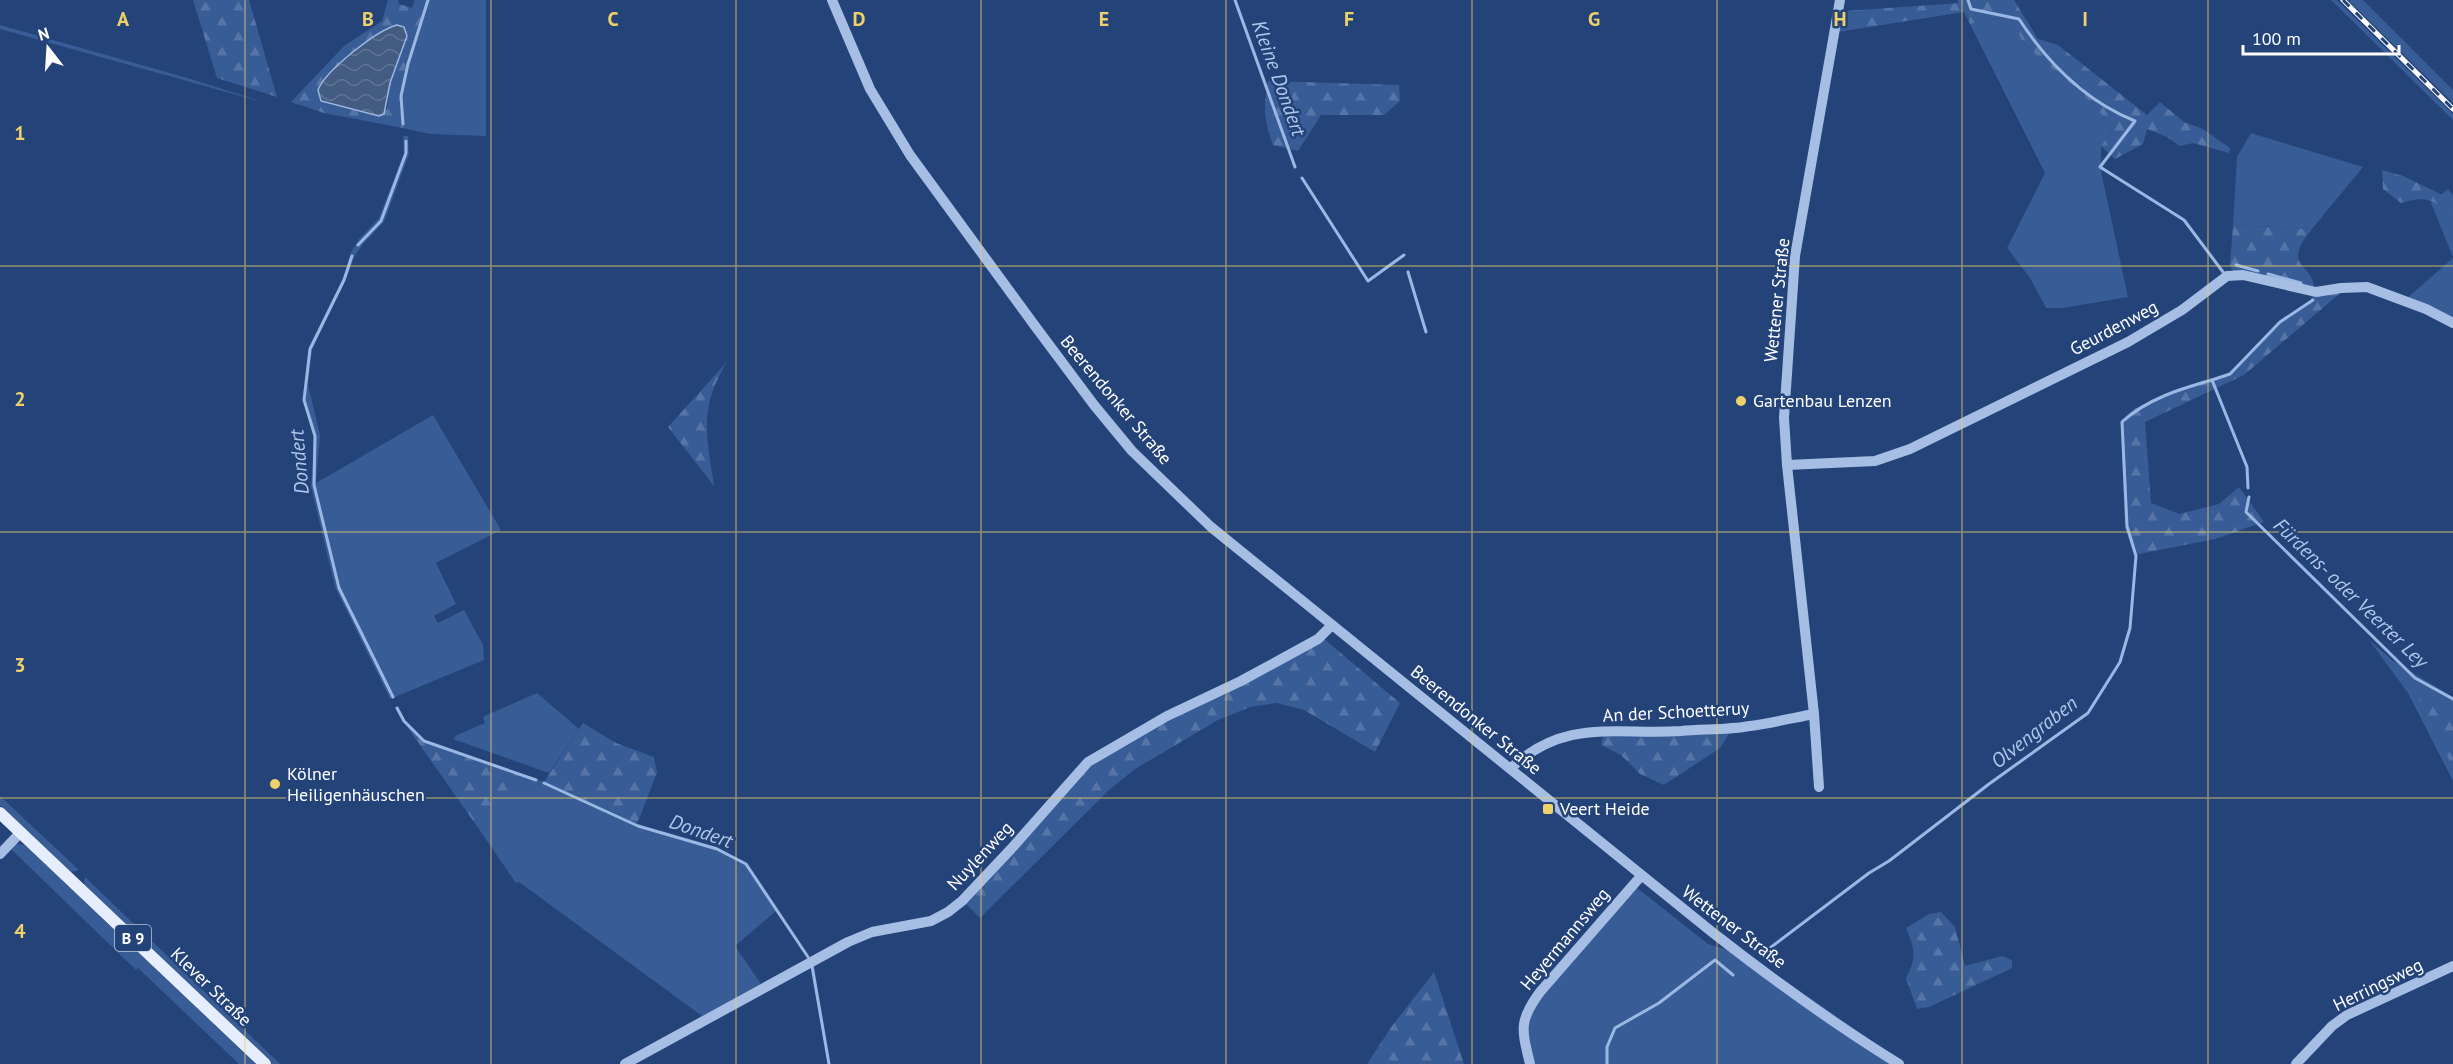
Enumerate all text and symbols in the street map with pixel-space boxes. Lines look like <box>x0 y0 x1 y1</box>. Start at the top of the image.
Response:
text: A <box>117 6 130 32</box>
text: B <box>362 6 374 32</box>
text: C <box>607 6 619 32</box>
text: D <box>853 6 866 32</box>
text: E <box>1099 6 1109 32</box>
text: F <box>1344 6 1354 32</box>
text: G <box>1588 6 1600 32</box>
text: H <box>1833 6 1847 32</box>
text: I <box>2082 6 2088 32</box>
water label: Kleine Dondert <box>1246 16 1313 141</box>
north arrow <box>18 18 78 78</box>
scale bar <box>2243 18 2399 56</box>
text: N <box>36 23 52 45</box>
text: 100 m <box>2252 27 2301 50</box>
text: 1 <box>14 120 26 146</box>
street label: Wettener Straße <box>1759 237 1794 363</box>
street label: Geurdenweg <box>2066 295 2162 360</box>
street label: Beerendonker Straße <box>1056 330 1177 469</box>
text: 2 <box>14 386 26 412</box>
place label: Gartenbau Lenzen <box>1753 389 1892 412</box>
marker: Gartenbau Lenzen <box>1734 394 1748 408</box>
water label: Dondert <box>283 427 315 496</box>
water label: Fürdens- oder Veerter Ley <box>2268 512 2435 675</box>
text: 3 <box>14 652 26 678</box>
street label: Beerendonker Straße <box>1406 660 1546 779</box>
water label: Olvengraben <box>1985 690 2083 774</box>
street label: An der Schoetteruy <box>1602 696 1750 727</box>
place label: Kölner Heiligenhäuschen <box>287 762 425 806</box>
marker: Kölner Heiligenhäuschen <box>268 777 282 791</box>
place label: Veert Heide <box>1559 797 1650 820</box>
marker: Veert Heide <box>1541 802 1555 816</box>
water label: Dondert <box>666 808 738 854</box>
street label: Nuylenweg <box>942 816 1017 895</box>
street label: Wettener Straße <box>1678 880 1791 973</box>
street label: Heyermannsweg <box>1515 883 1614 995</box>
text: 4 <box>14 918 26 944</box>
road number: B 9 <box>115 925 151 951</box>
street label: Klever Straße <box>166 942 257 1031</box>
street label: Herringsweg <box>2329 953 2426 1016</box>

